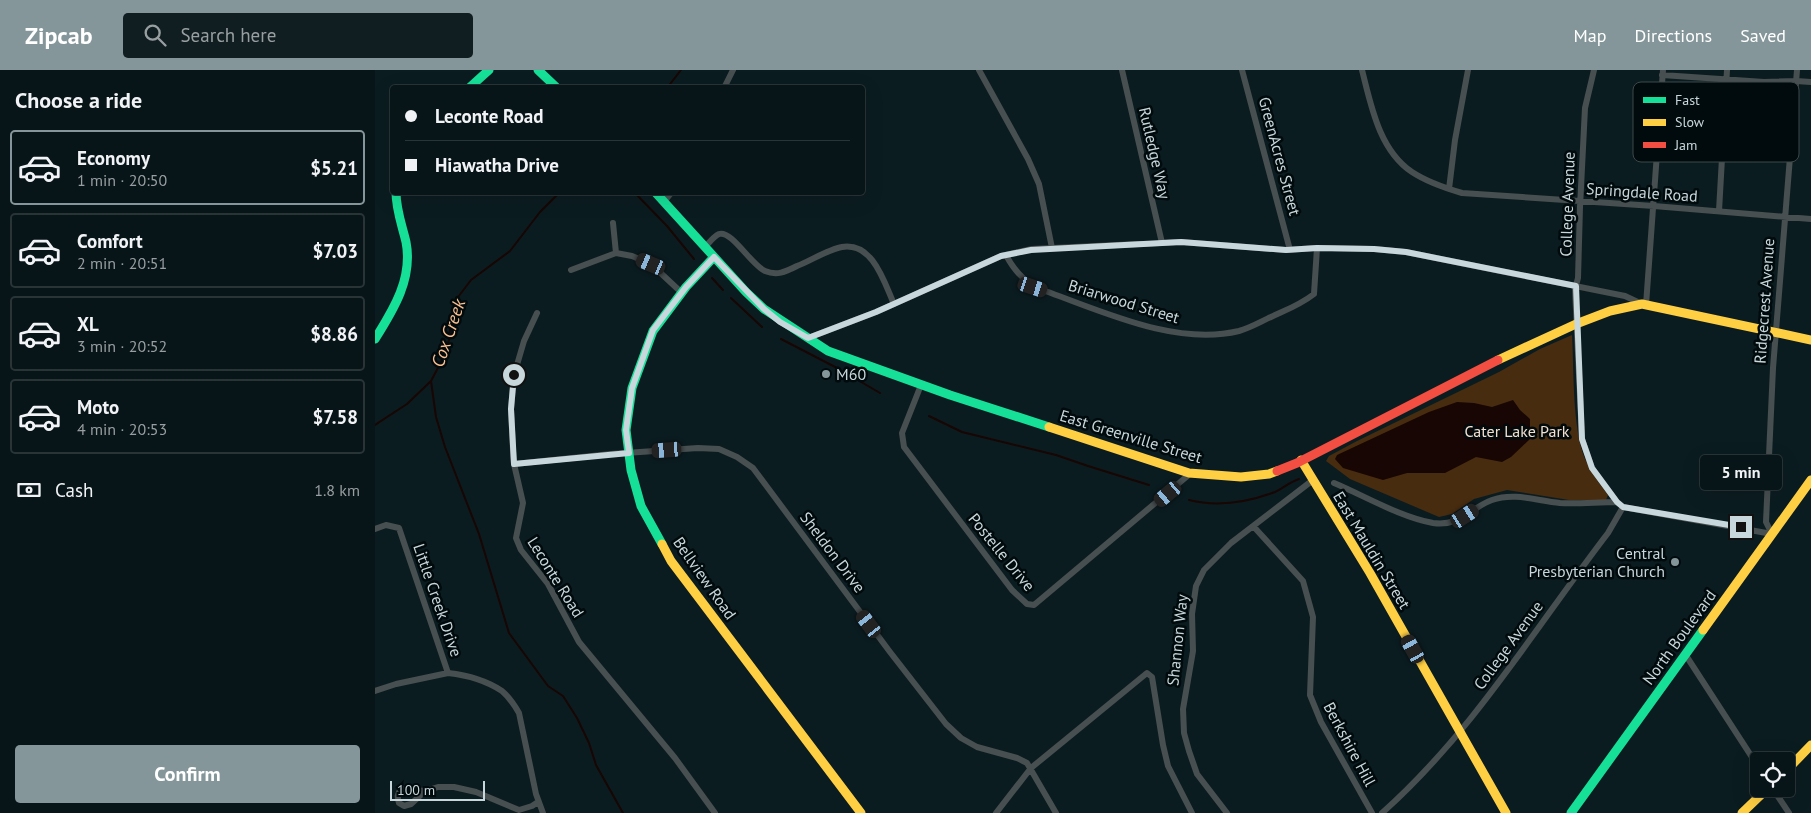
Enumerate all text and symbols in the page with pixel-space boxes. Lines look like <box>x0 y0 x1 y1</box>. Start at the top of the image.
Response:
search box <box>123 13 473 58</box>
text: Zipcab <box>25 20 93 51</box>
icon: search <box>141 21 169 49</box>
text: Search here <box>181 23 276 47</box>
text: Map <box>1574 24 1606 47</box>
text: Directions <box>1634 24 1712 47</box>
text: Saved <box>1740 24 1786 47</box>
legend <box>1633 82 1799 162</box>
text: Choose a ride <box>15 86 142 114</box>
text: Fast <box>1675 91 1700 109</box>
street label: GreenAcres Street <box>1255 95 1306 218</box>
text: Leconte Road <box>435 104 544 128</box>
street label: Rutledge Way <box>1135 105 1175 201</box>
text: Slow <box>1675 113 1705 131</box>
text: Jam <box>1674 136 1697 154</box>
icon: car <box>17 145 62 190</box>
text: Economy <box>77 146 150 170</box>
street label: College Avenue <box>1555 151 1579 257</box>
text: Hiawatha Drive <box>435 153 559 177</box>
text: $5.21 <box>310 156 358 180</box>
text: 1 min · 20:50 <box>77 170 167 190</box>
street label: Springdale Road <box>1586 178 1698 206</box>
icon: car <box>17 228 62 273</box>
text: Comfort <box>77 229 143 253</box>
street label: Ridgecrest Avenue <box>1750 238 1778 364</box>
text: $7.03 <box>312 239 358 263</box>
car <box>634 251 667 277</box>
text: 2 min · 20:51 <box>77 253 167 273</box>
car <box>1016 275 1049 299</box>
street label: Briarwood Street <box>1066 275 1182 328</box>
water label: Cox Creek <box>426 295 471 370</box>
icon: car <box>17 311 62 356</box>
text: XL <box>77 312 99 336</box>
text: $8.86 <box>310 322 358 346</box>
text: 3 min · 20:52 <box>77 336 167 356</box>
route start <box>503 364 525 386</box>
place label: M60 <box>836 364 866 384</box>
marker: M60 <box>820 368 832 380</box>
icon: car <box>17 394 62 439</box>
text: Moto <box>77 395 119 419</box>
text: $7.58 <box>312 405 358 429</box>
street label: East Greenville Street <box>1057 405 1205 467</box>
text: 4 min · 20:53 <box>77 419 167 439</box>
park label: Cater Lake Park <box>1464 421 1570 441</box>
car <box>651 441 682 459</box>
callout: 5 min <box>1700 454 1782 490</box>
text: 5 min <box>1721 462 1761 482</box>
icon: cash <box>15 476 43 504</box>
text: Cash <box>55 478 93 502</box>
car <box>1151 479 1184 509</box>
text: 1.8 km <box>314 480 360 500</box>
street label: East Mauldin Street <box>1329 488 1415 613</box>
car <box>1448 502 1481 530</box>
street label: Sheldon Drive <box>796 508 870 596</box>
street label: Postelle Drive <box>964 509 1040 595</box>
route end <box>1730 516 1752 538</box>
street label: Leconte Road <box>523 533 589 621</box>
street label: Bellview Road <box>669 533 741 623</box>
street label: Little Creek Drive <box>409 541 467 659</box>
place label: Central Presbyterian Church <box>1528 543 1665 581</box>
marker: Central Presbyterian Church <box>1669 556 1681 568</box>
street label: North Boulevard <box>1638 586 1720 688</box>
street label: Shannon Way <box>1162 593 1192 687</box>
street label: College Avenue <box>1469 597 1547 693</box>
car <box>853 608 884 640</box>
car <box>1399 632 1426 666</box>
street label: Berkshire Hill <box>1319 698 1381 790</box>
button: Confirm <box>15 745 360 803</box>
map controls <box>1750 752 1795 797</box>
button: locate <box>1750 752 1795 797</box>
scale bar <box>390 778 485 801</box>
text: 100 m <box>397 781 435 799</box>

